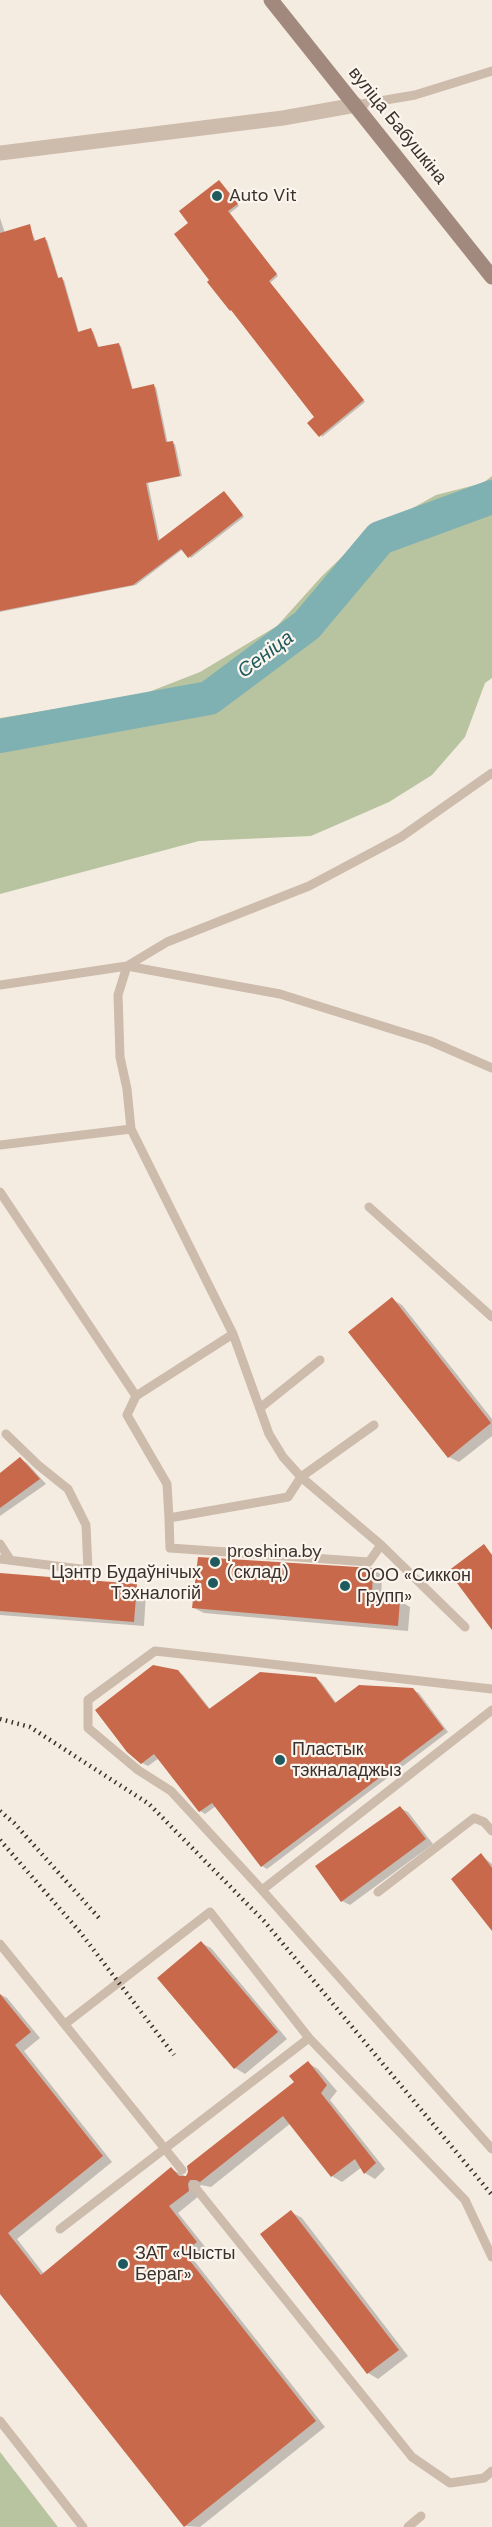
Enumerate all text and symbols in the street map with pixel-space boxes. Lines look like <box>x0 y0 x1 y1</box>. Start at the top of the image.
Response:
street label: вуліца Бабушкіна <box>343 63 451 189</box>
place label: Auto Vit <box>229 185 297 207</box>
marker: Auto Vit <box>210 189 224 203</box>
water label: Сеніца <box>233 626 299 684</box>
place label: рroshina.by (склад) <box>227 1541 322 1584</box>
marker: рroshina.by (склад) <box>208 1555 222 1569</box>
place label: Цэнтр Будаўнічых Тэхналогій <box>51 1562 201 1604</box>
place label: ООО «Сиккон Групп» <box>357 1565 471 1608</box>
marker: Цэнтр Будаўнічых Тэхналогій <box>206 1576 220 1590</box>
marker: ООО «Сиккон Групп» <box>338 1579 352 1593</box>
place label: Пластык тэкналаджыз <box>292 1739 402 1782</box>
marker: Пластык тэкналаджыз <box>273 1753 287 1767</box>
place label: ЗАТ «Чысты Бераг» <box>135 2243 236 2286</box>
marker: ЗАТ «Чысты Бераг» <box>116 2257 130 2271</box>

